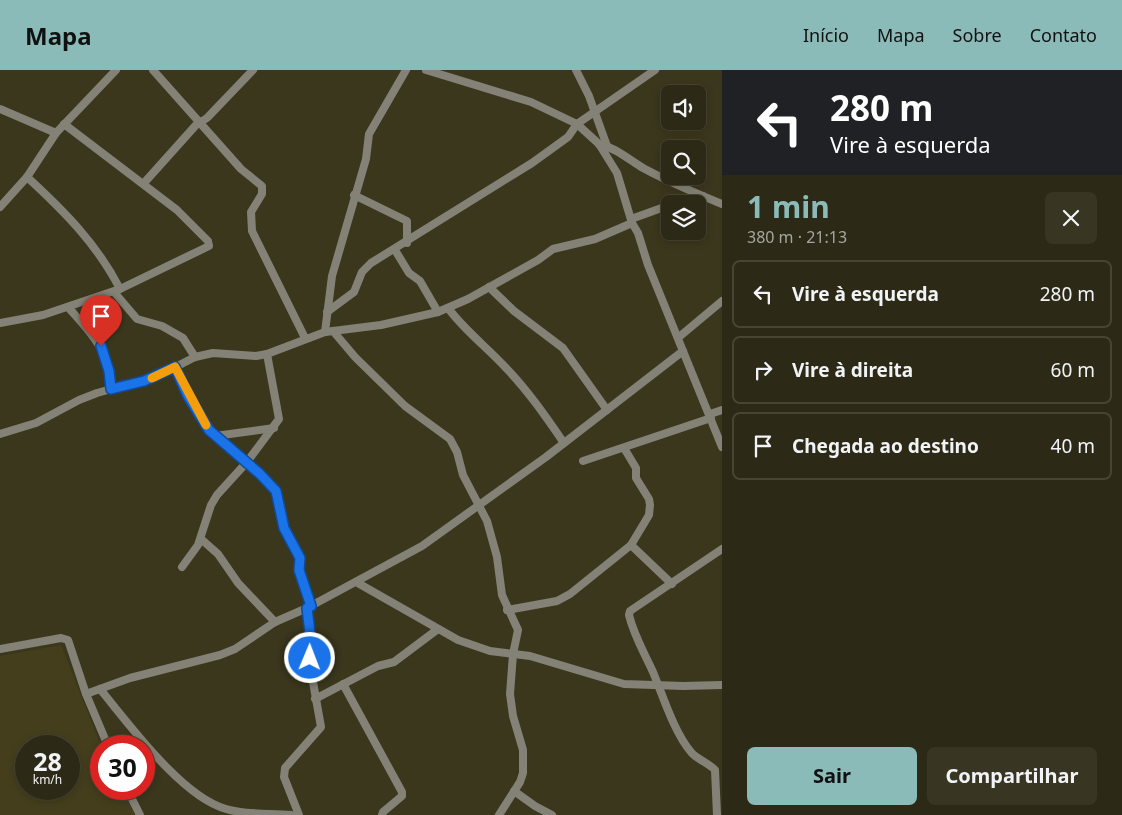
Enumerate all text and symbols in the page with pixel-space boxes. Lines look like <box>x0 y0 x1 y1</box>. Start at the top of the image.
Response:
text: Mapa <box>25 19 92 52</box>
text: Início <box>803 23 849 47</box>
text: Mapa <box>877 23 925 47</box>
text: Sobre <box>953 23 1002 47</box>
text: Contato <box>1030 23 1097 47</box>
text: 280 m <box>830 84 933 131</box>
map controls <box>661 85 706 240</box>
button: sound <box>661 85 706 130</box>
icon: left <box>747 90 812 155</box>
text: Vire à esquerda <box>830 129 991 159</box>
button: search <box>661 140 706 185</box>
text: 1 min <box>747 186 830 227</box>
button: close <box>1045 192 1097 244</box>
button: layers <box>661 195 706 240</box>
text: 380 m · 21:13 <box>747 226 847 248</box>
icon: left <box>749 280 777 308</box>
text: Vire à esquerda <box>792 281 939 307</box>
text: 280 m <box>1040 281 1095 307</box>
pin <box>80 295 122 346</box>
icon: arrive <box>87 302 115 330</box>
icon: right <box>749 356 777 384</box>
text: Vire à direita <box>792 357 913 383</box>
text: 60 m <box>1051 357 1095 383</box>
icon: arrive <box>749 432 777 460</box>
text: Chegada ao destino <box>792 433 979 459</box>
text: 40 m <box>1051 433 1095 459</box>
position arrow <box>283 631 335 683</box>
speed limit sign: 30 <box>90 735 155 800</box>
text: 28 <box>33 744 62 778</box>
button: Sair <box>747 747 917 805</box>
button: Compartilhar <box>927 747 1097 805</box>
text: km/h <box>33 771 62 788</box>

